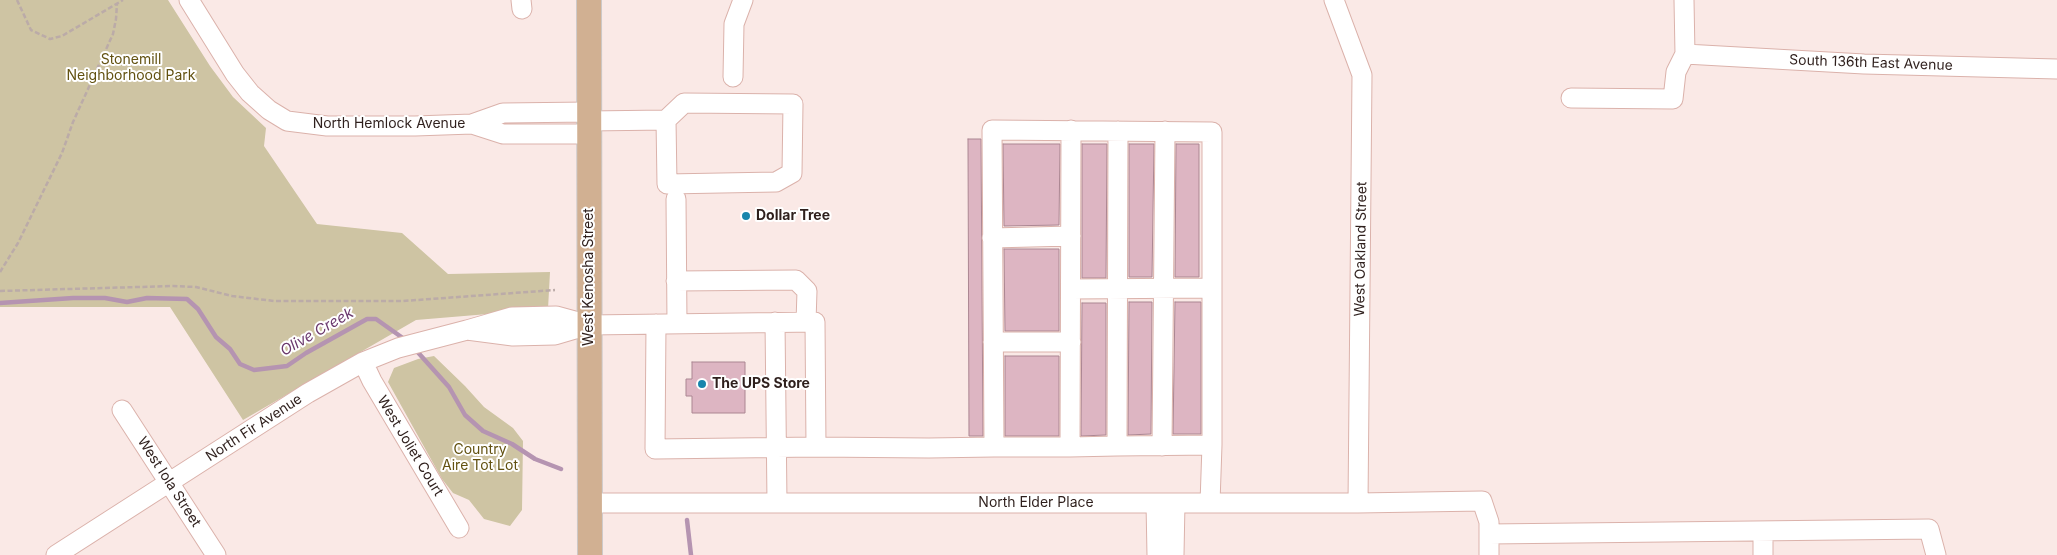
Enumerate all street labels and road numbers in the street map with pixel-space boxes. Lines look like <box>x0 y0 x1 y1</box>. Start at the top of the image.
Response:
street label: South 136th East Avenue <box>1789 52 1953 74</box>
street label: North Hemlock Avenue <box>313 116 465 132</box>
street label: West Oakland Street <box>1351 181 1371 317</box>
street label: West Kenosha Street <box>581 208 597 346</box>
street label: North Fir Avenue <box>203 391 305 465</box>
street label: West Joliet Court <box>373 393 447 499</box>
street label: West Iola Street <box>134 434 204 530</box>
street label: North Elder Place <box>978 495 1094 511</box>

